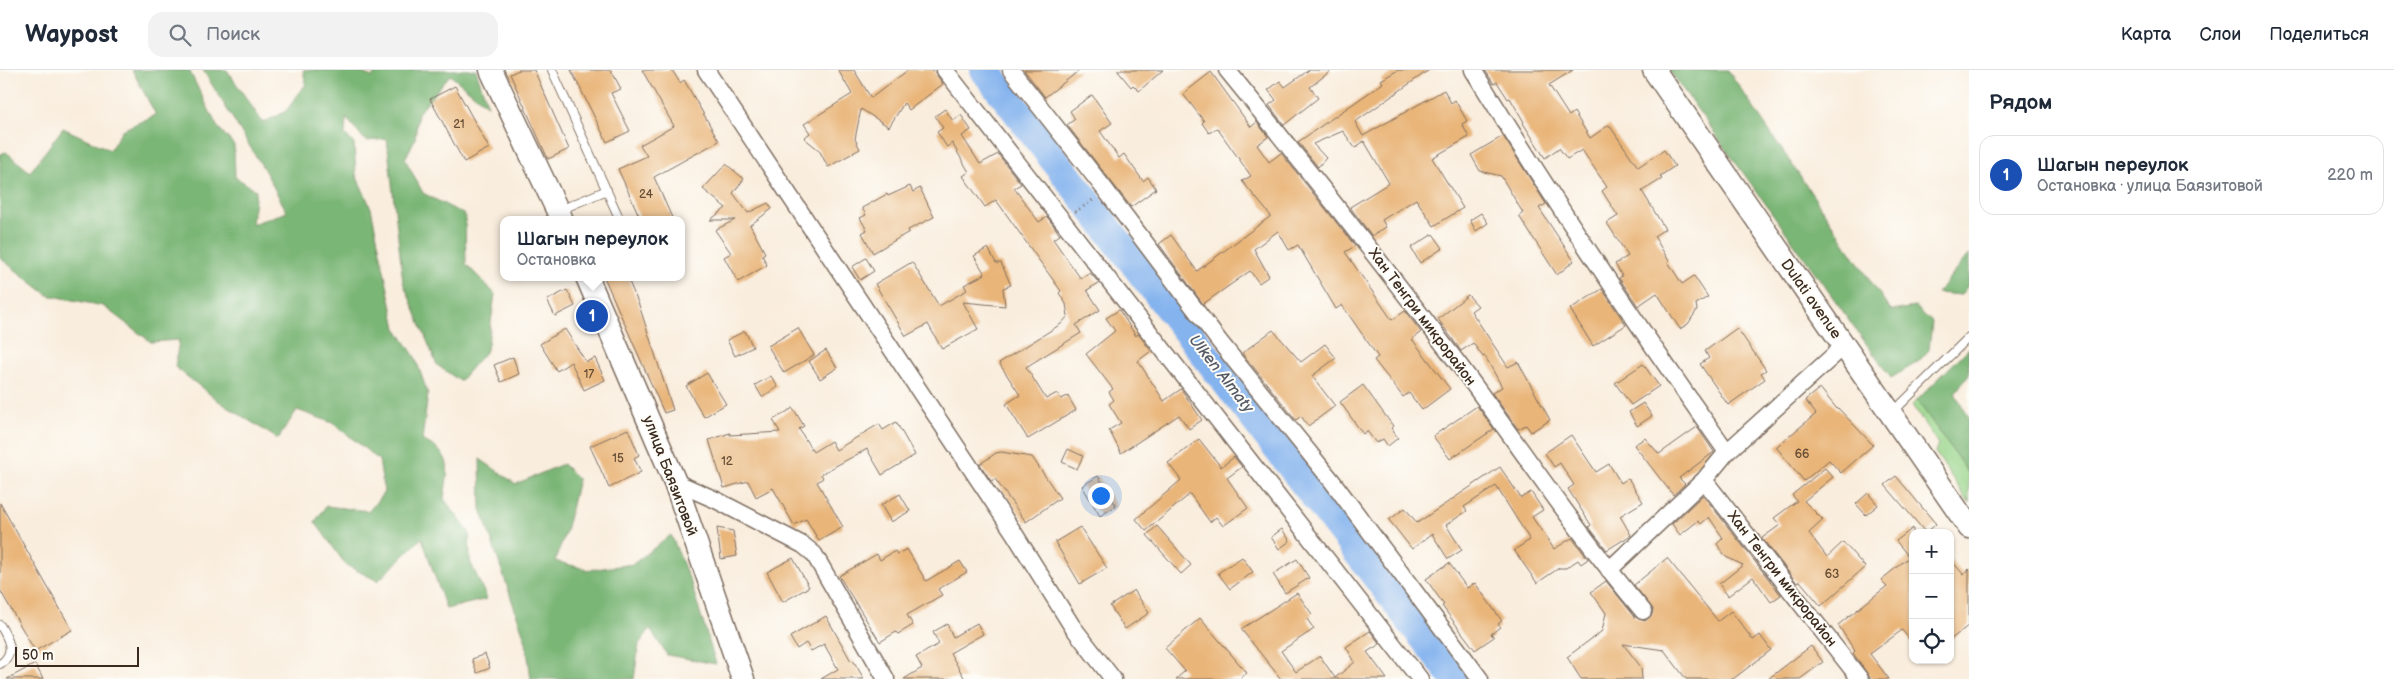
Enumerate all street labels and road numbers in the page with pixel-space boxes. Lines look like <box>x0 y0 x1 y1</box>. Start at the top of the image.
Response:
street label: Хан Тенгри микрорайон <box>1364 244 1480 390</box>
street label: Dulati avenue <box>1776 255 1846 343</box>
street label: улица Баязитовой <box>638 413 702 539</box>
street label: Хан Тенгри микрорайон <box>1723 507 1841 651</box>

